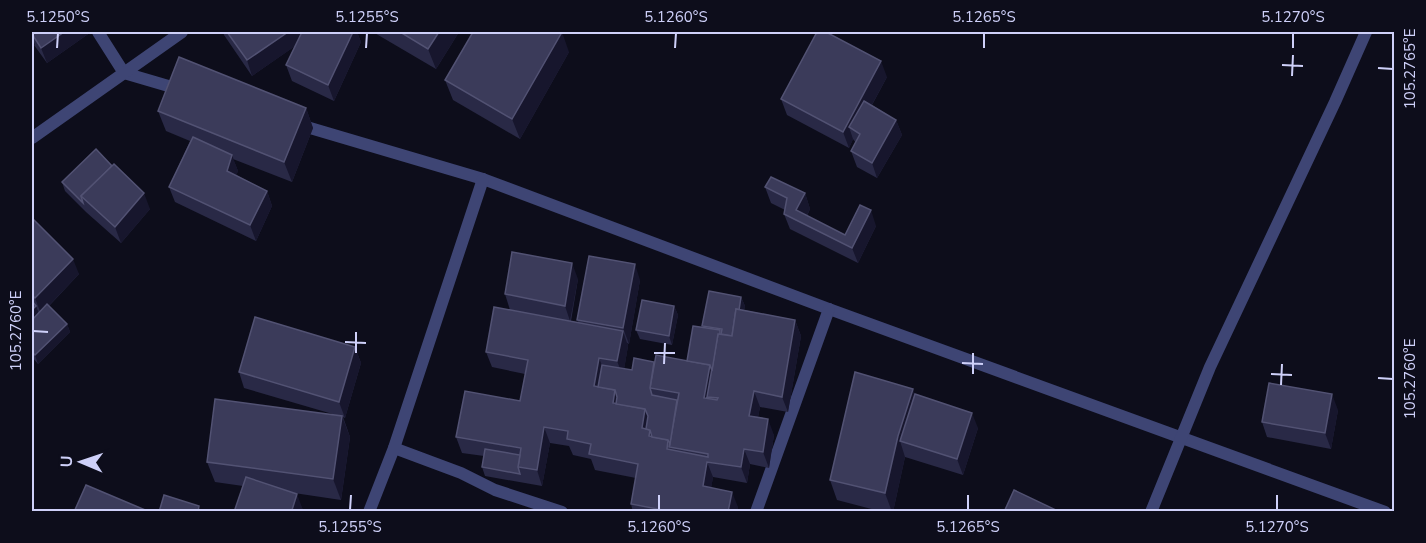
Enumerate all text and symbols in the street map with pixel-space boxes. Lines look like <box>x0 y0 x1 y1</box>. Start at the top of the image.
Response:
text: 5.1250°S <box>26 7 90 27</box>
text: 5.1255°S <box>335 7 399 27</box>
text: 5.1260°S <box>644 7 708 27</box>
text: 5.1265°S <box>952 7 1016 27</box>
text: 5.1270°S <box>1261 7 1325 27</box>
text: 105.2765°E <box>1400 29 1420 109</box>
text: 105.2760°E <box>6 291 26 371</box>
text: 105.2760°E <box>1400 339 1420 419</box>
north arrow <box>51 432 111 492</box>
text: U <box>56 455 78 468</box>
text: 5.1255°S <box>318 517 382 537</box>
text: 5.1260°S <box>627 517 691 537</box>
text: 5.1265°S <box>936 517 1000 537</box>
text: 5.1270°S <box>1245 517 1309 537</box>

